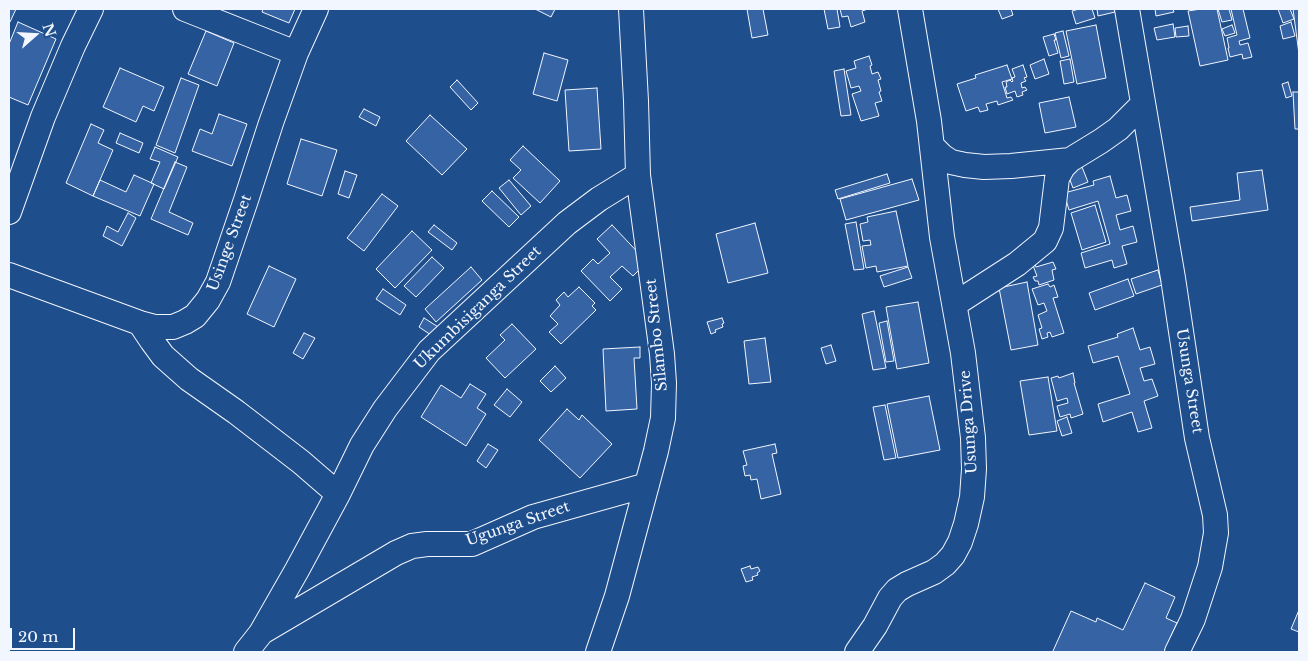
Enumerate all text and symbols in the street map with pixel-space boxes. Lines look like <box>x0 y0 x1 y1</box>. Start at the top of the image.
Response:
north arrow <box>10 10 60 60</box>
text: N <box>39 21 60 39</box>
street label: Usinge Street <box>204 192 256 294</box>
street label: Ukumbisiganga Street <box>411 243 545 373</box>
street label: Silambo Street <box>642 278 672 392</box>
street label: Usunga Street <box>1172 327 1206 435</box>
street label: Usunga Drive <box>956 369 982 475</box>
street label: Ugunga Street <box>464 498 572 550</box>
scale bar <box>12 618 78 650</box>
text: 20 m <box>18 627 58 646</box>

